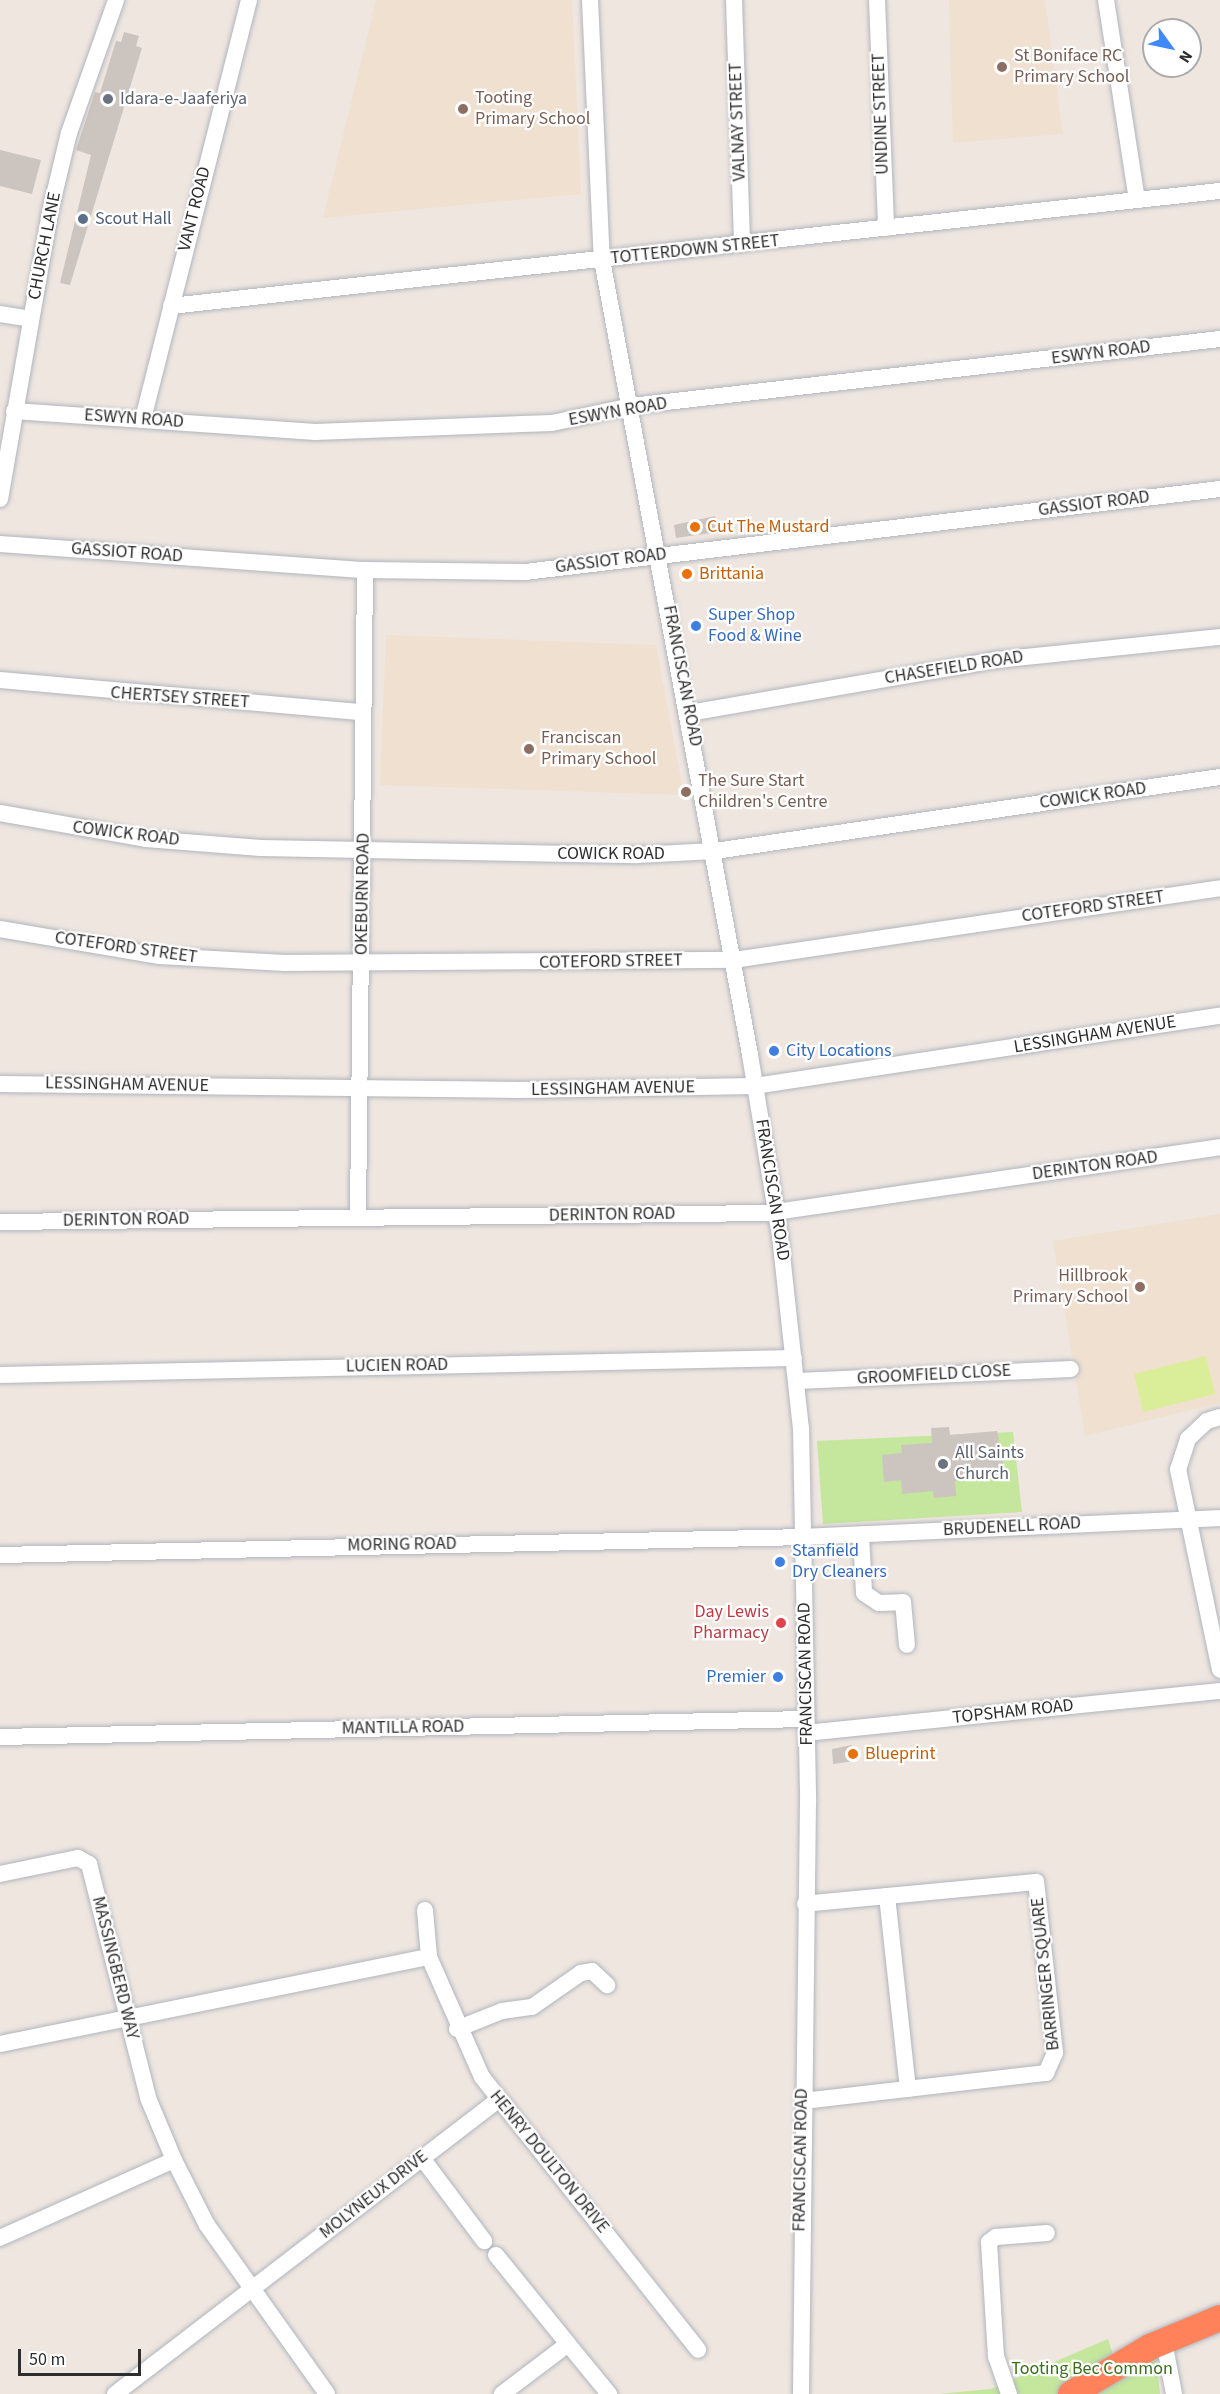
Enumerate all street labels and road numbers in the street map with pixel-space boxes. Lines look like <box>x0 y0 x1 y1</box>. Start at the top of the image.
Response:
street label: UNDINE STREET <box>868 53 894 175</box>
street label: VALNAY STREET <box>725 62 751 182</box>
street label: VANT ROAD <box>174 164 216 254</box>
street label: CHURCH LANE <box>24 190 66 302</box>
street label: TOTTERDOWN STREET <box>609 230 781 270</box>
street label: ESWYN ROAD <box>1050 336 1152 370</box>
street label: ESWYN ROAD <box>567 393 669 431</box>
street label: ESWYN ROAD <box>83 405 185 433</box>
street label: GASSIOT ROAD <box>1037 486 1151 522</box>
street label: GASSIOT ROAD <box>70 538 184 568</box>
street label: GASSIOT ROAD <box>554 543 668 579</box>
street label: FRANCISCAN ROAD <box>658 604 706 748</box>
street label: CHASEFIELD ROAD <box>883 646 1025 690</box>
street label: CHERTSEY STREET <box>110 682 250 714</box>
street label: COWICK ROAD <box>1038 778 1148 814</box>
street label: COWICK ROAD <box>71 817 181 851</box>
street label: OKEBURN ROAD <box>351 833 375 955</box>
street label: COWICK ROAD <box>557 843 665 865</box>
street label: COTEFORD STREET <box>1020 886 1166 928</box>
street label: COTEFORD STREET <box>53 927 199 969</box>
street label: COTEFORD STREET <box>539 950 683 974</box>
street label: LESSINGHAM AVENUE <box>1012 1012 1178 1058</box>
street label: LESSINGHAM AVENUE <box>45 1073 209 1097</box>
street label: LESSINGHAM AVENUE <box>531 1077 695 1101</box>
street label: FRANCISCAN ROAD <box>750 1118 794 1262</box>
street label: DERINTON ROAD <box>1031 1147 1159 1185</box>
street label: DERINTON ROAD <box>549 1203 675 1227</box>
street label: DERINTON ROAD <box>63 1208 189 1232</box>
street label: LUCIEN ROAD <box>346 1354 448 1378</box>
street label: GROOMFIELD CLOSE <box>856 1360 1012 1390</box>
street label: BRUDENELL ROAD <box>942 1513 1082 1541</box>
street label: MORING ROAD <box>347 1533 457 1557</box>
street label: FRANCISCAN ROAD <box>794 1602 818 1746</box>
street label: TOPSHAM ROAD <box>951 1695 1075 1729</box>
street label: MANTILLA ROAD <box>341 1716 465 1740</box>
street label: MASSINGBERD WAY <box>87 1894 143 2042</box>
street label: BARRINGER SQUARE <box>1027 1896 1065 2052</box>
street label: HENRY DOULTON DRIVE <box>485 2086 613 2238</box>
street label: FRANCISCAN ROAD <box>789 2088 813 2232</box>
street label: MOLYNEUX DRIVE <box>316 2146 432 2244</box>

